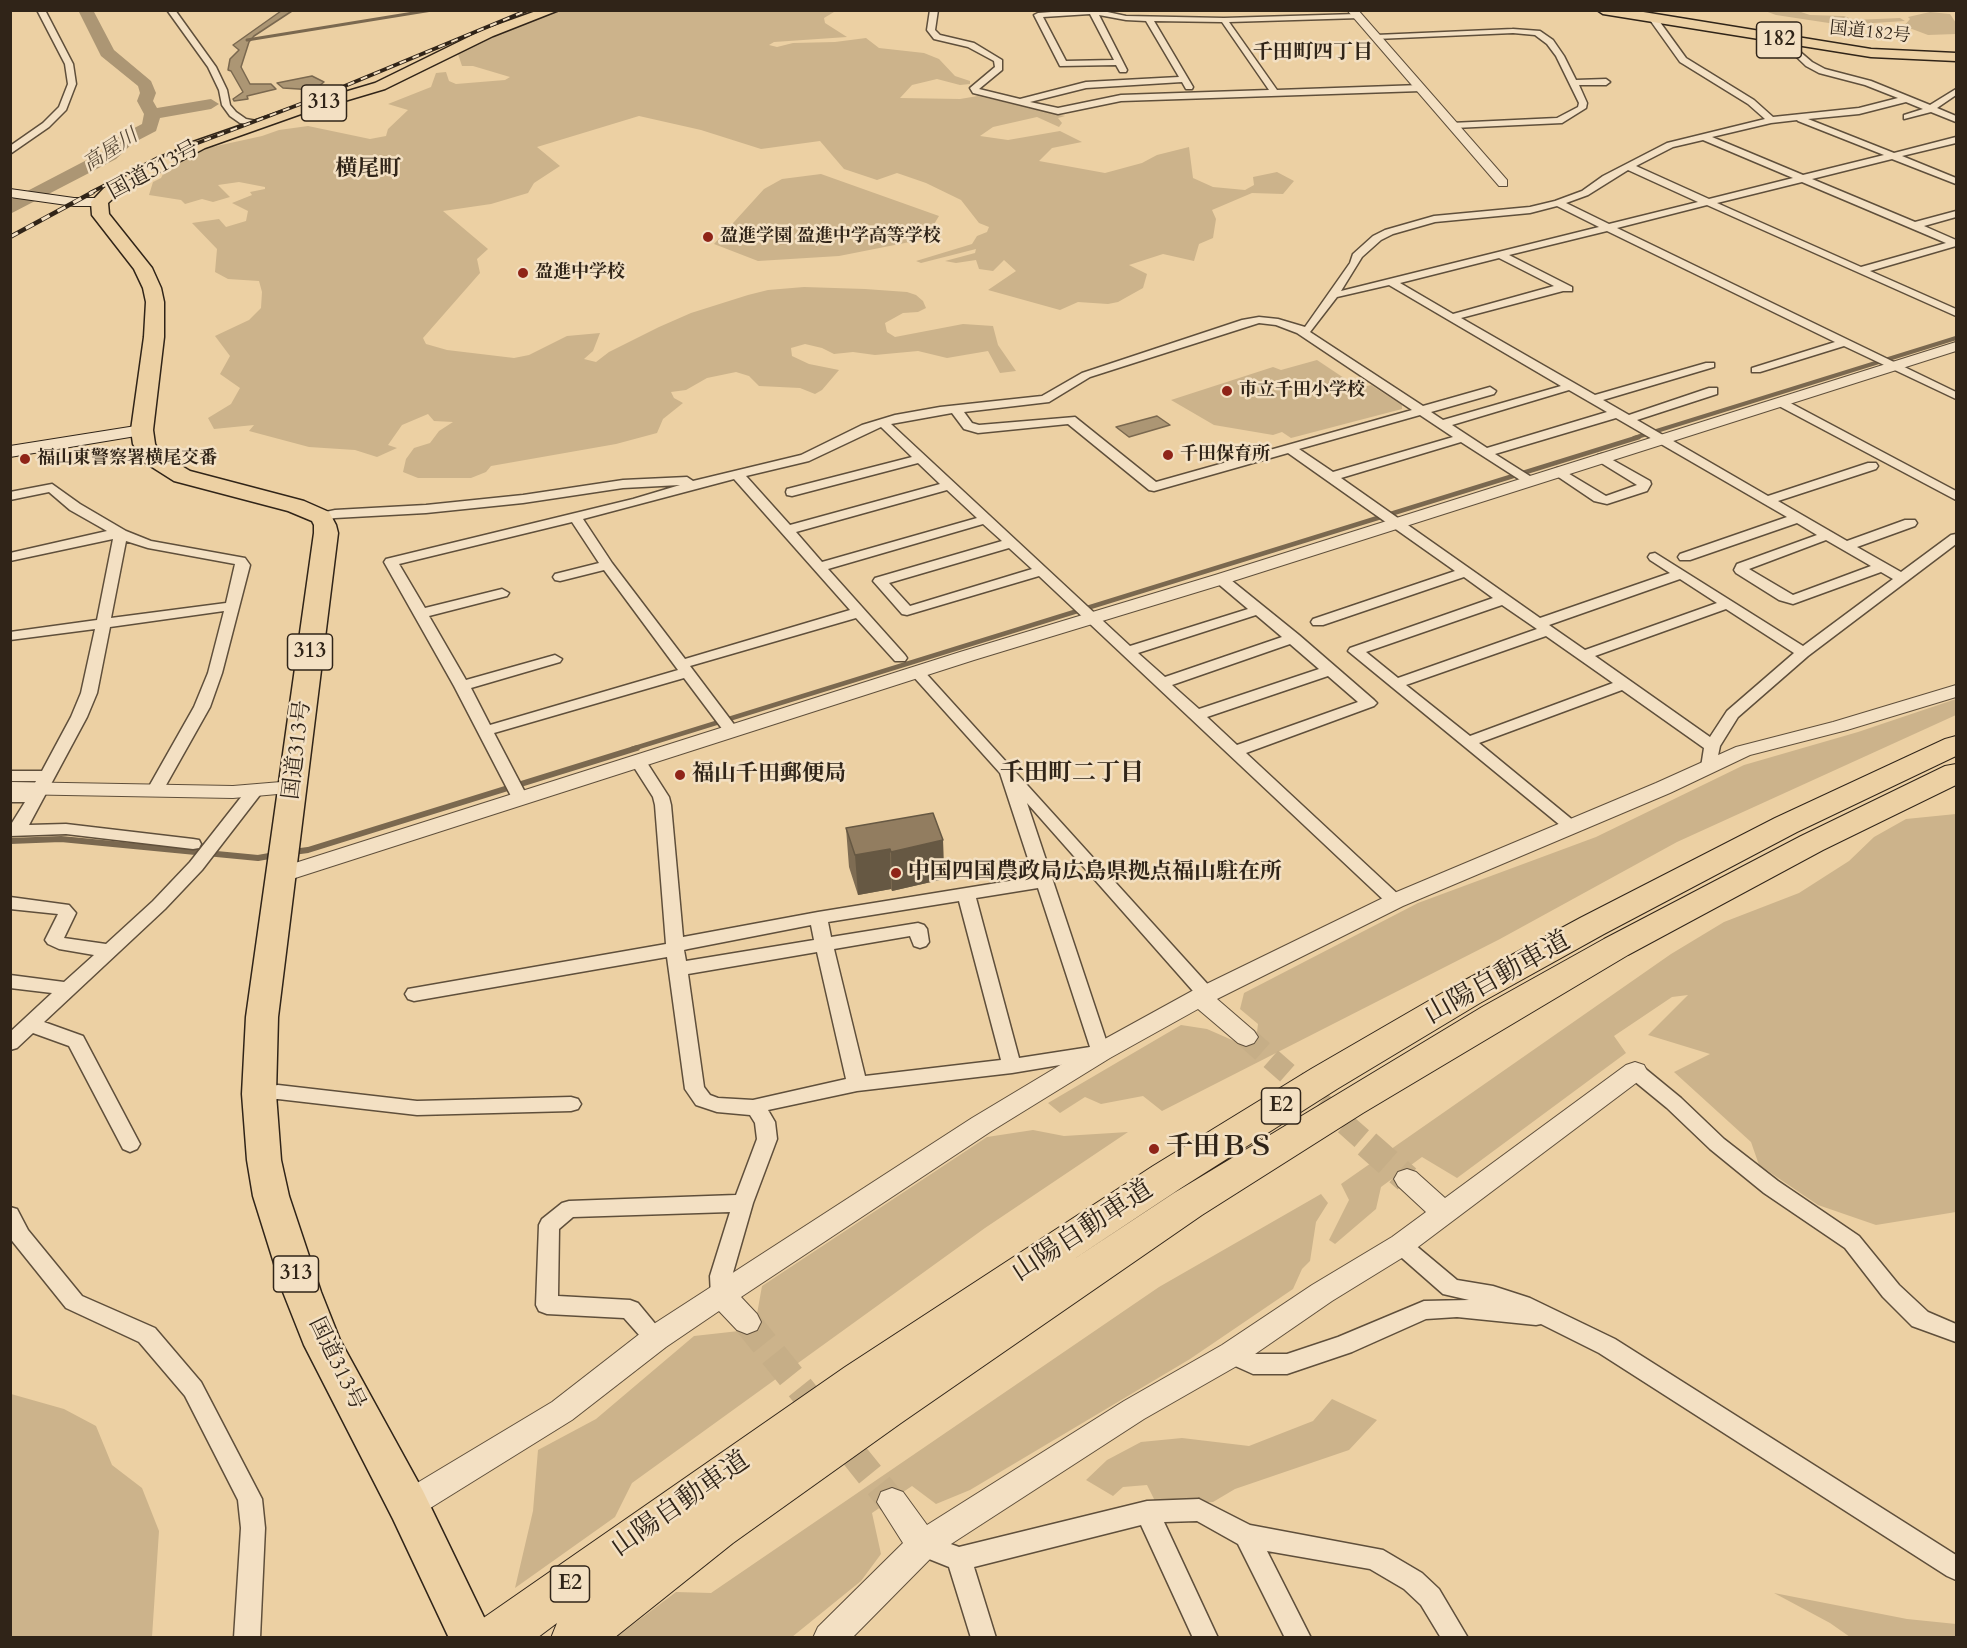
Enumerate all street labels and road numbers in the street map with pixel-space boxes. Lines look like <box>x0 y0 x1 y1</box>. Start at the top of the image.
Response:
street label: 国道182号 <box>1828 18 1912 48</box>
road number: 182 <box>1756 22 1802 58</box>
road number: 313 <box>302 85 346 121</box>
street label: 国道313号 <box>104 136 204 206</box>
road number: 313 <box>288 634 332 670</box>
street label: 国道313号 <box>279 699 317 801</box>
street label: 山陽自動車道 <box>1419 926 1577 1032</box>
road number: E2 <box>1262 1088 1300 1124</box>
street label: 山陽自動車道 <box>1006 1174 1160 1290</box>
road number: 313 <box>274 1256 318 1292</box>
street label: 国道313号 <box>302 1313 370 1415</box>
street label: 山陽自動車道 <box>605 1445 757 1565</box>
road number: E2 <box>550 1566 590 1602</box>

